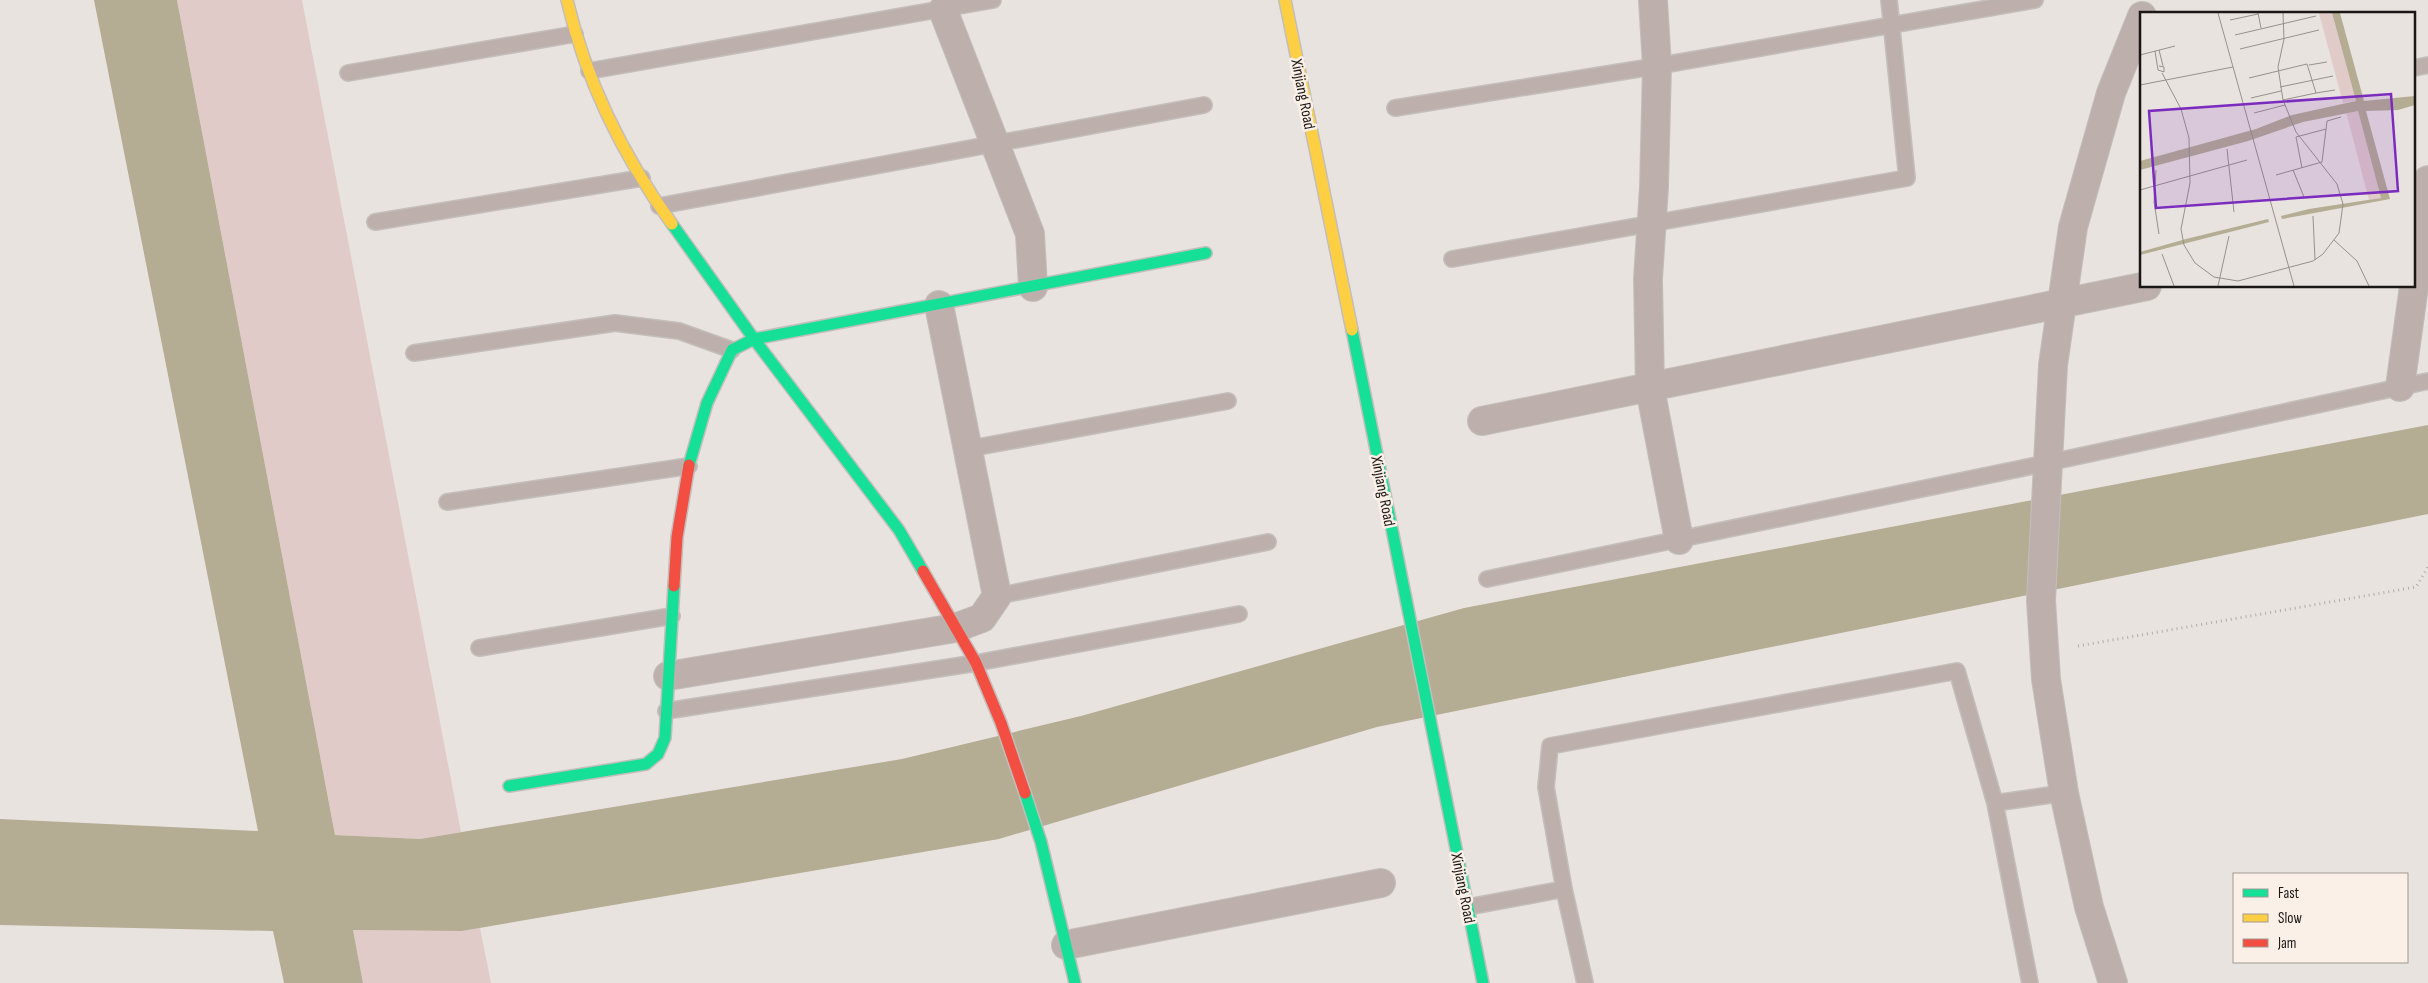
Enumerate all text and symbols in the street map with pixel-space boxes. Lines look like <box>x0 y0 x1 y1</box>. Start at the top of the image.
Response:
inset map <box>2140 12 2416 288</box>
street label: Xinjiang Road <box>1286 57 1319 131</box>
street label: Xinjiang Road <box>1366 454 1399 528</box>
street label: Xinjiang Road <box>1446 851 1479 925</box>
legend <box>2233 873 2408 963</box>
text: Fast <box>2278 884 2300 903</box>
text: Slow <box>2278 909 2302 928</box>
text: Jam <box>2277 934 2296 953</box>

